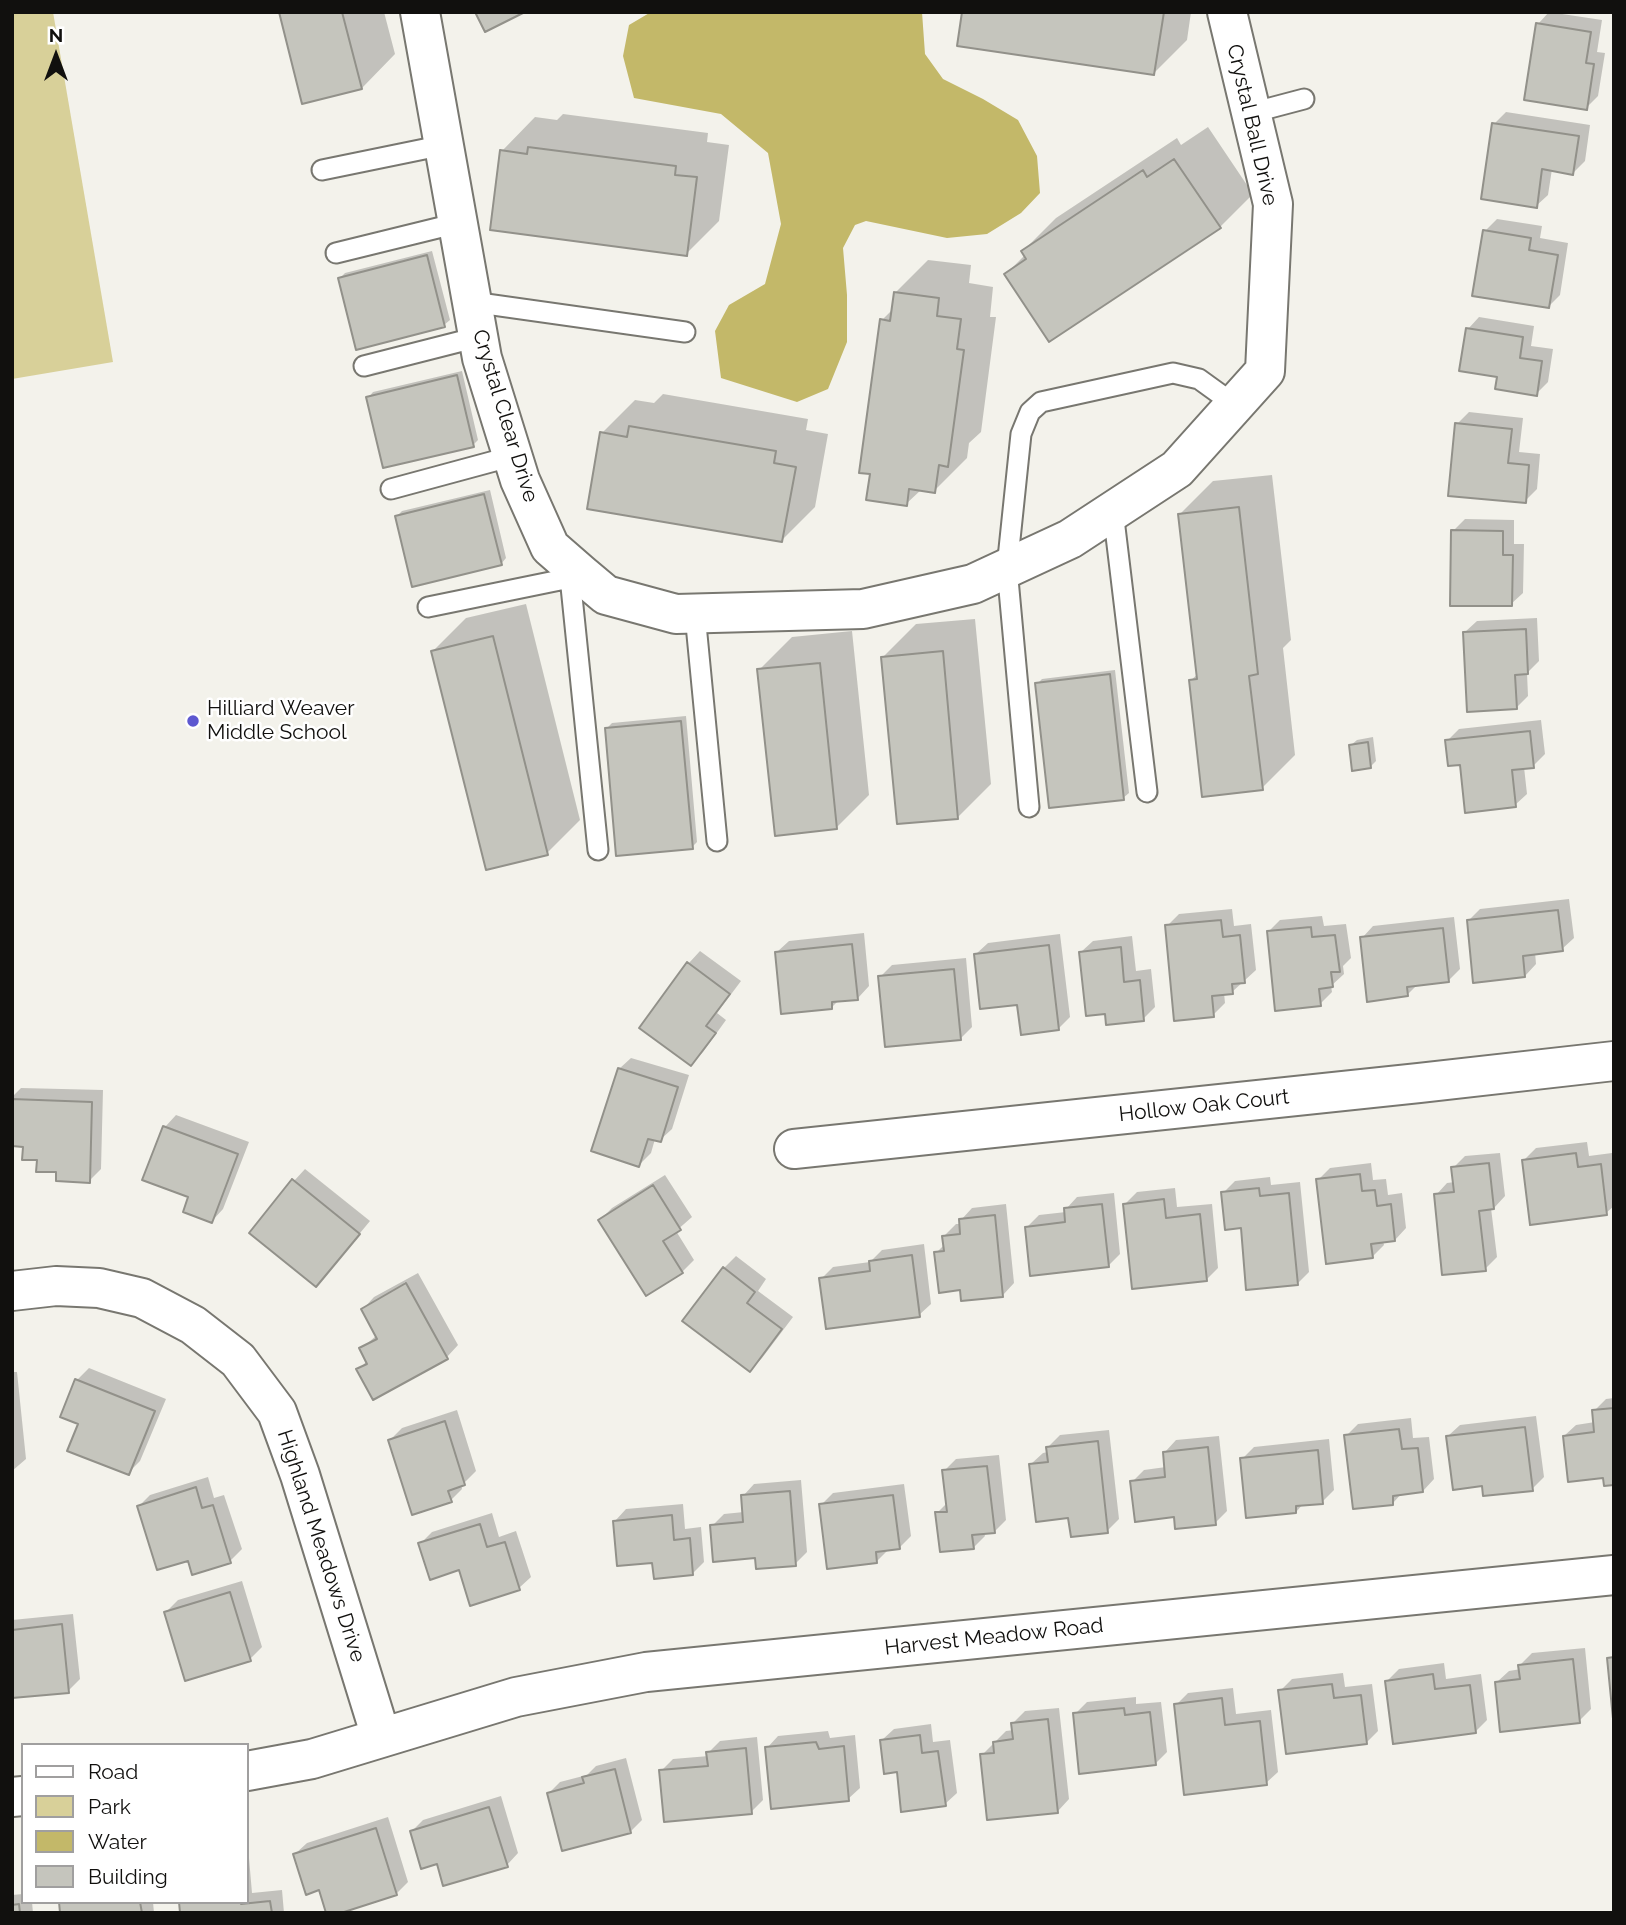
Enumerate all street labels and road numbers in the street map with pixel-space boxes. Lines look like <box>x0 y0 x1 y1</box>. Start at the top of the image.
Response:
street label: Crystal Ball Drive <box>1221 42 1283 208</box>
street label: Crystal Clear Drive <box>467 327 543 505</box>
street label: Hollow Oak Court <box>1118 1085 1290 1127</box>
street label: Highland Meadows Drive <box>272 1427 370 1665</box>
street label: Harvest Meadow Road <box>883 1613 1105 1661</box>

